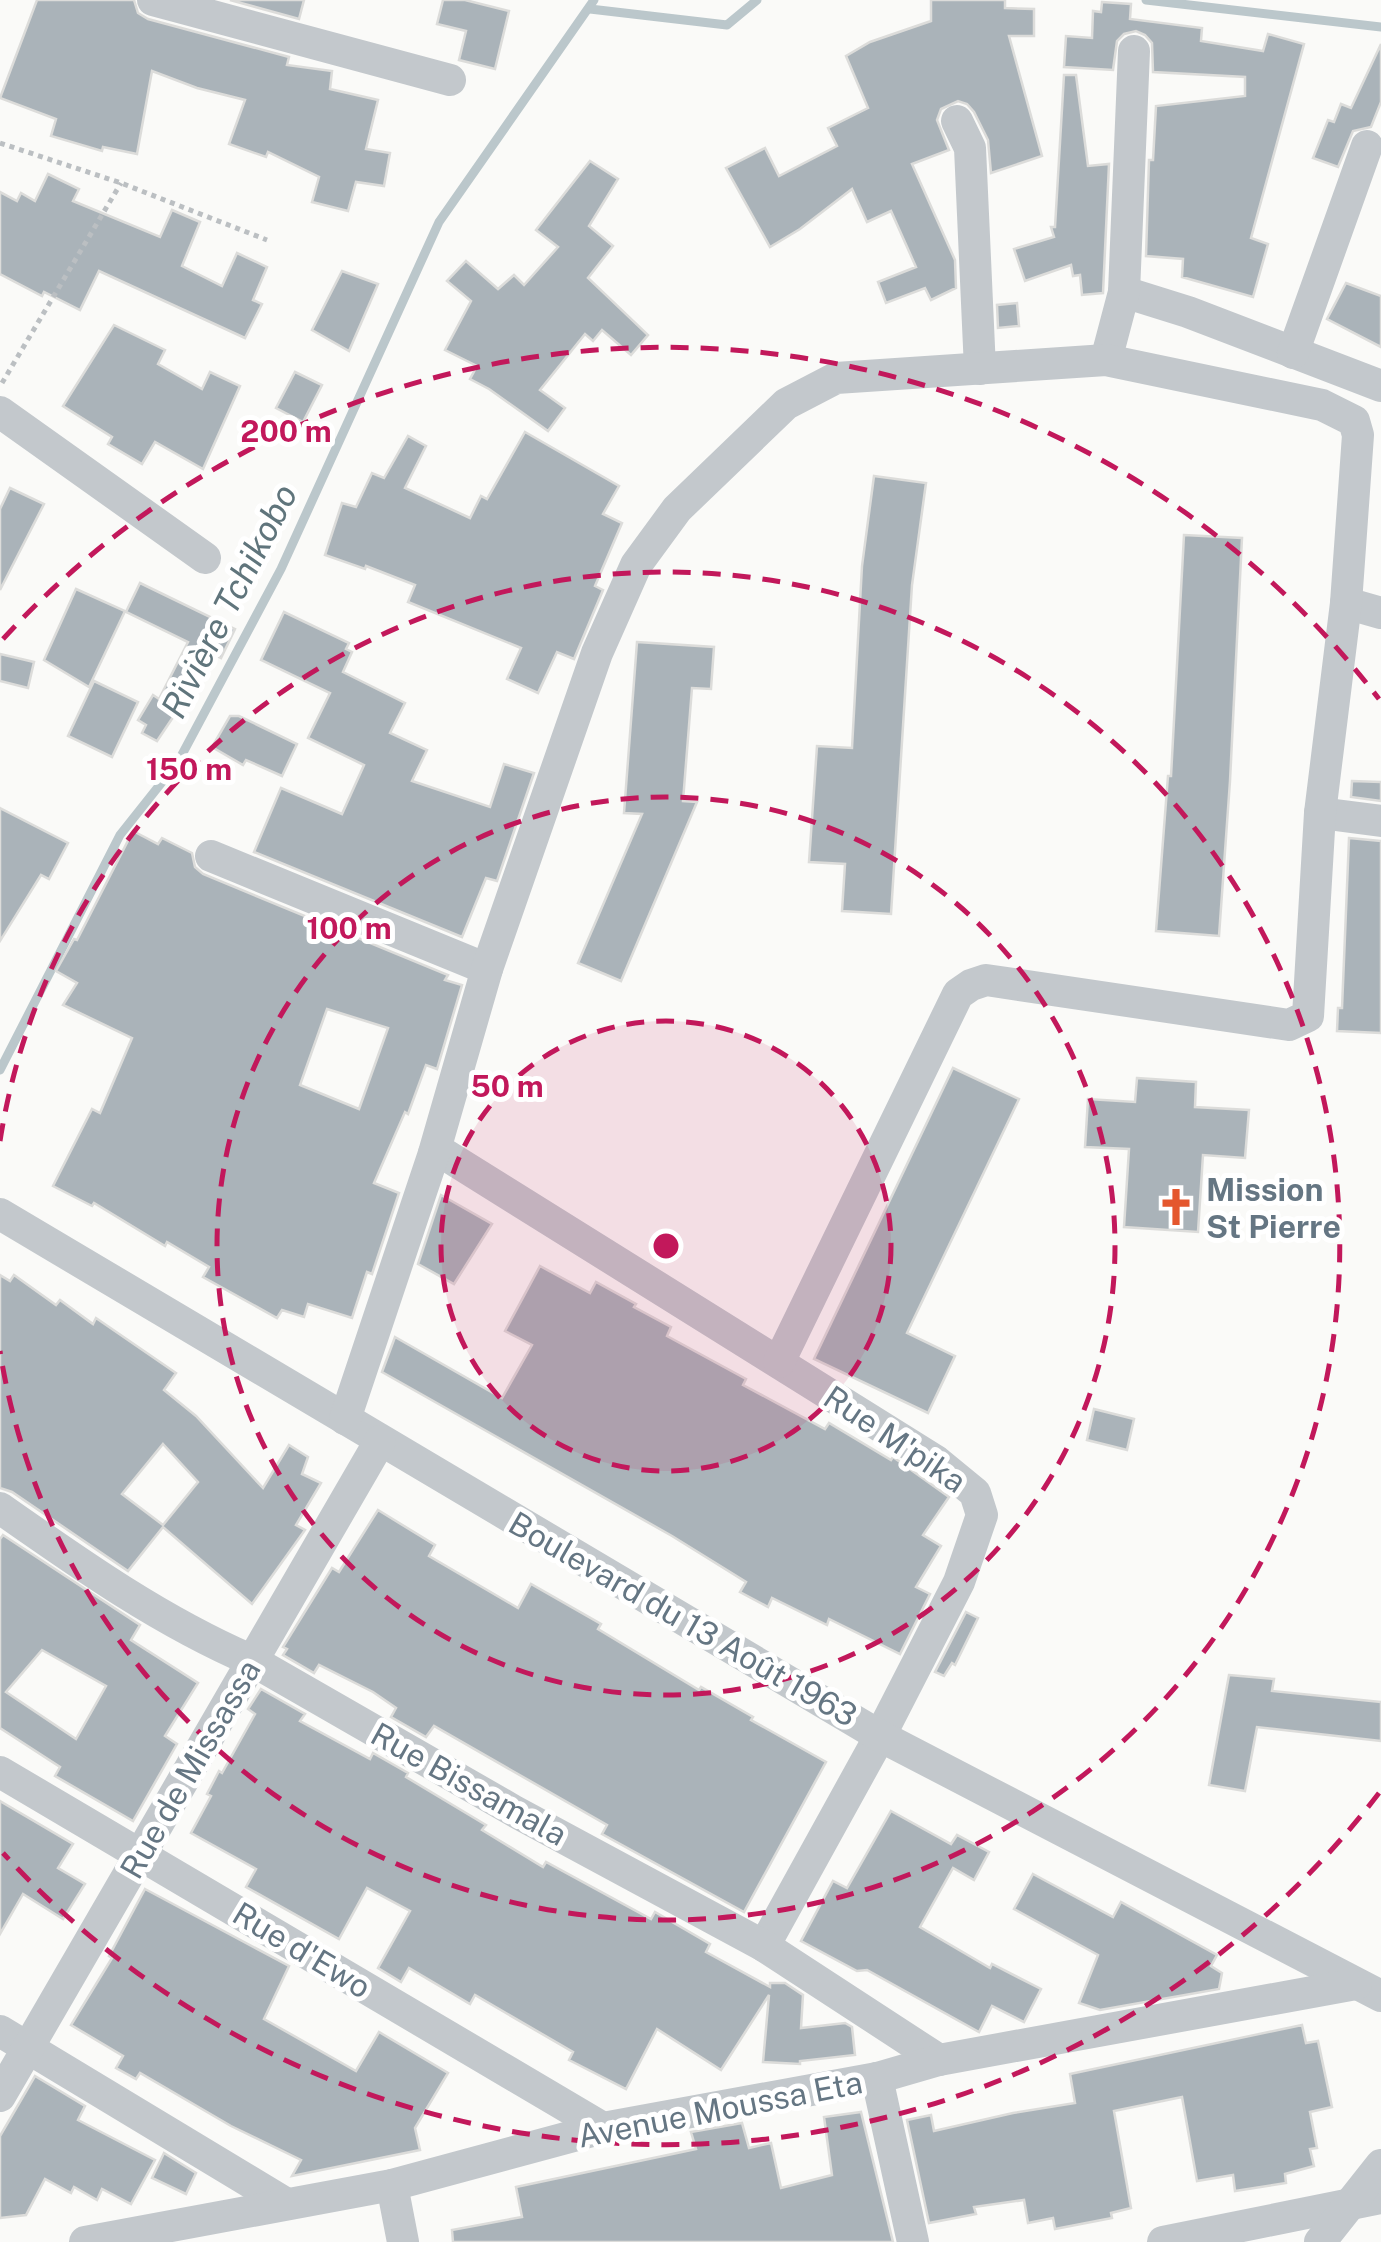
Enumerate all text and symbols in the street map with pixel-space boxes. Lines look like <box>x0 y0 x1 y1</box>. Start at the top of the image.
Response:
text: 200 m <box>240 413 332 449</box>
water label: Rivière Tchikobo <box>153 477 305 725</box>
text: 150 m <box>146 751 232 787</box>
text: 100 m <box>306 910 392 946</box>
text: 50 m <box>470 1068 544 1104</box>
place label: Mission St Pierre <box>1206 1171 1341 1245</box>
church icon: Mission St Pierre <box>1155 1186 1197 1228</box>
centre of rings <box>648 1228 684 1264</box>
street label: Rue M'pika <box>817 1378 973 1500</box>
street label: Boulevard du 13 Août 1963 <box>503 1504 863 1734</box>
street label: Rue de Missassa <box>112 1653 268 1885</box>
street label: Rue Bissamala <box>365 1715 573 1853</box>
street label: Rue d'Ewo <box>226 1894 378 2006</box>
street label: Avenue Moussa Eta <box>575 2063 865 2155</box>

